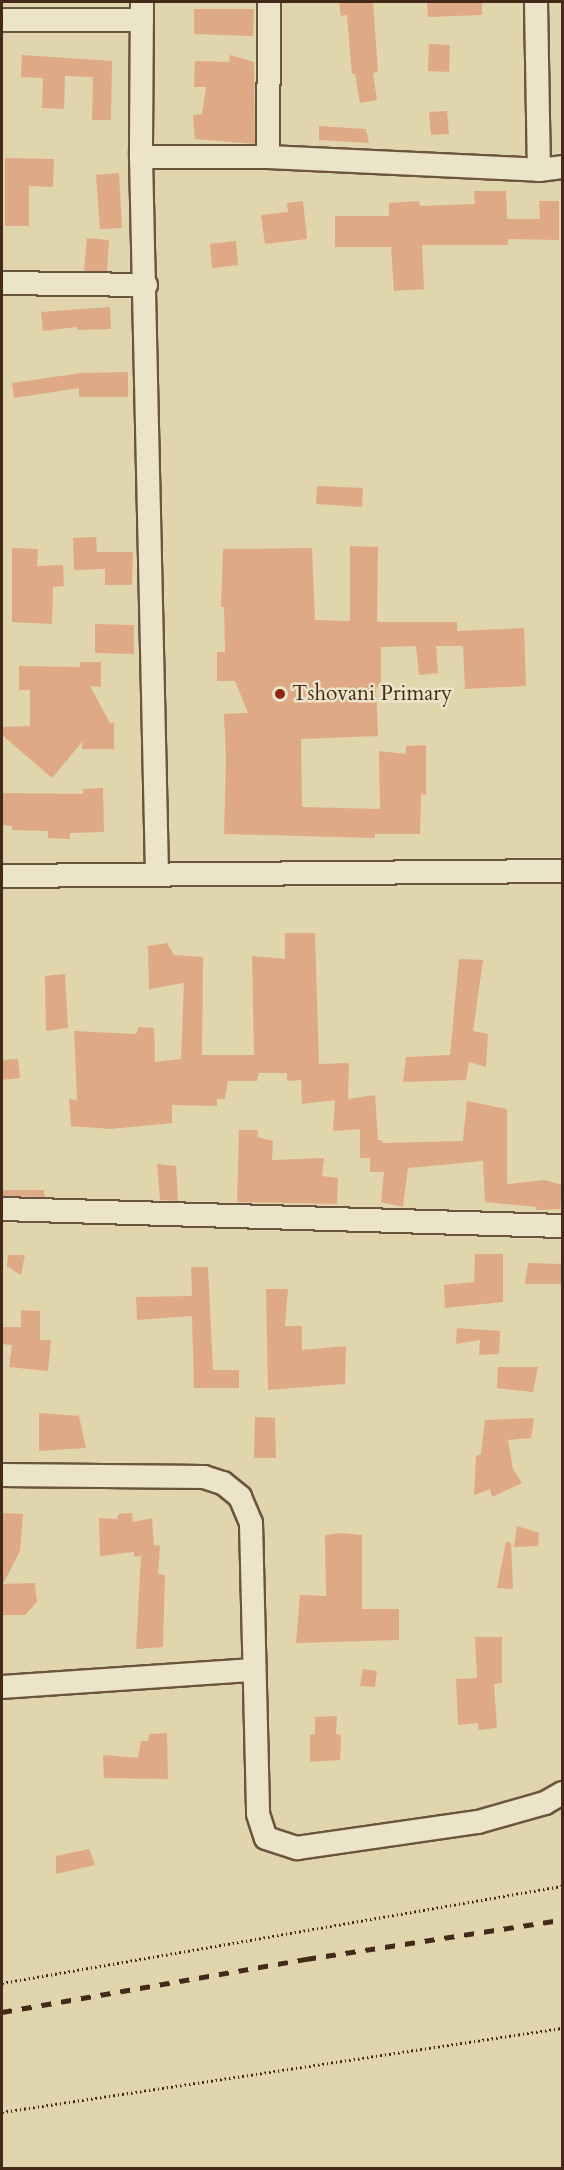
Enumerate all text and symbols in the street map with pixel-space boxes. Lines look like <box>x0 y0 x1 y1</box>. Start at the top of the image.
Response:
place label: Tshovani Primary <box>292 681 452 707</box>
marker: Tshovani Primary <box>273 687 287 701</box>

